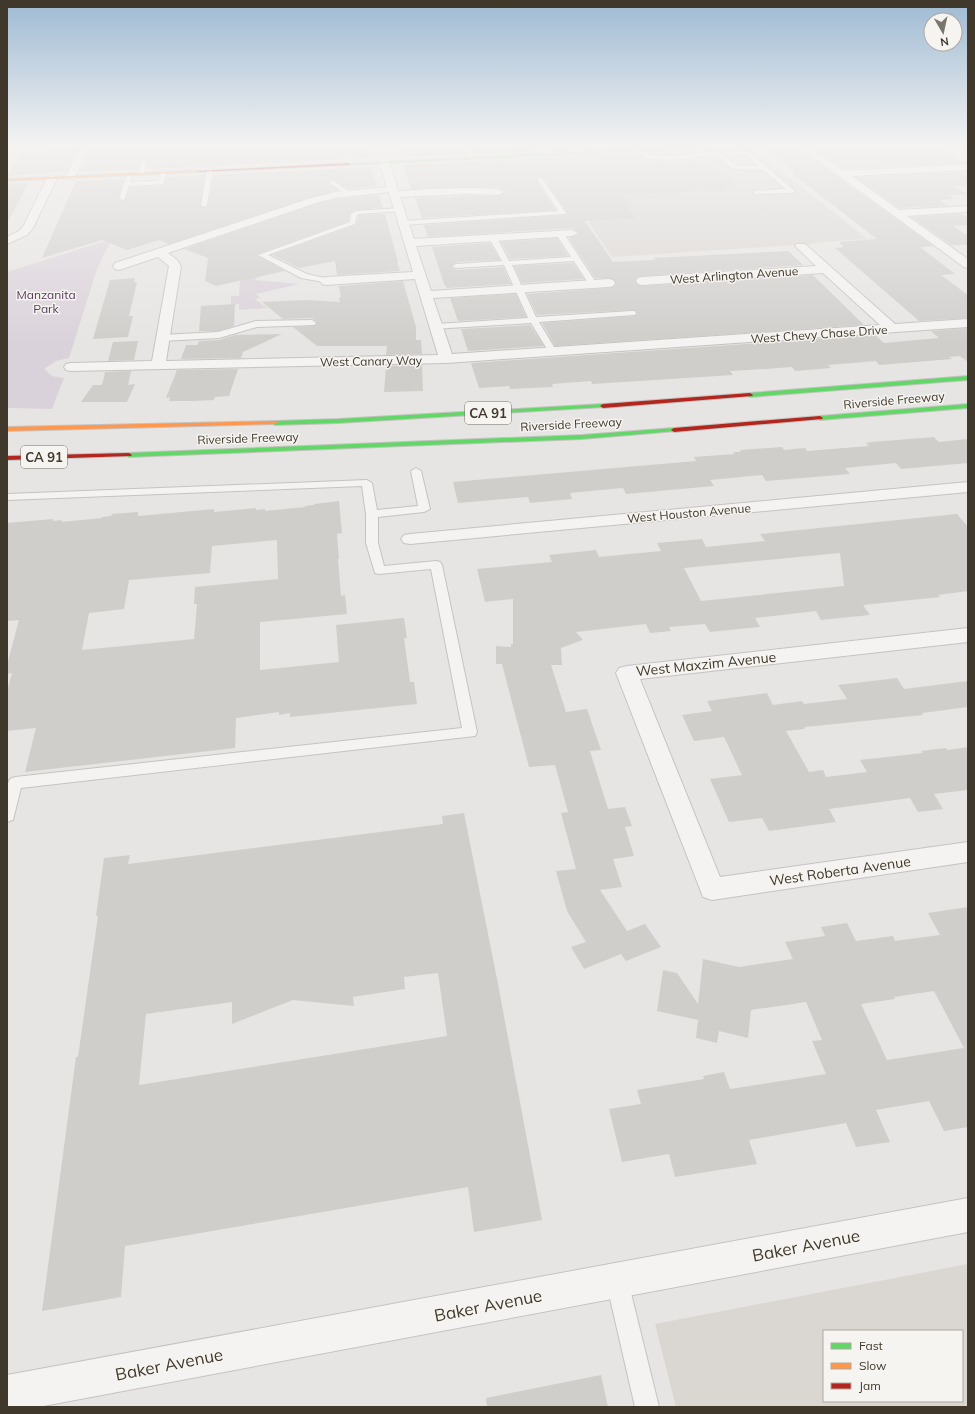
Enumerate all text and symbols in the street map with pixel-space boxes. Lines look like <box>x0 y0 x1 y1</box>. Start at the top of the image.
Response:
north arrow <box>923 12 963 52</box>
text: N <box>939 34 950 49</box>
street label: West Arlington Avenue <box>669 263 799 287</box>
park label: Manzanita Park <box>16 287 76 316</box>
street label: West Chevy Chase Drive <box>750 322 888 346</box>
street label: West Canary Way <box>320 353 423 369</box>
street label: Riverside Freeway <box>843 388 946 412</box>
road number: CA 91 <box>465 402 511 424</box>
street label: Riverside Freeway <box>520 414 623 434</box>
street label: Riverside Freeway <box>197 429 300 447</box>
road number: CA 91 <box>21 446 67 468</box>
street label: West Houston Avenue <box>626 500 752 526</box>
street label: West Maxzim Avenue <box>635 648 777 680</box>
street label: West Roberta Avenue <box>768 852 912 890</box>
street label: Baker Avenue <box>750 1224 862 1266</box>
street label: Baker Avenue <box>432 1284 544 1326</box>
legend <box>823 1330 963 1402</box>
text: Fast <box>859 1338 883 1353</box>
street label: Baker Avenue <box>113 1343 225 1385</box>
text: Slow <box>859 1358 887 1373</box>
text: Jam <box>859 1378 881 1393</box>

